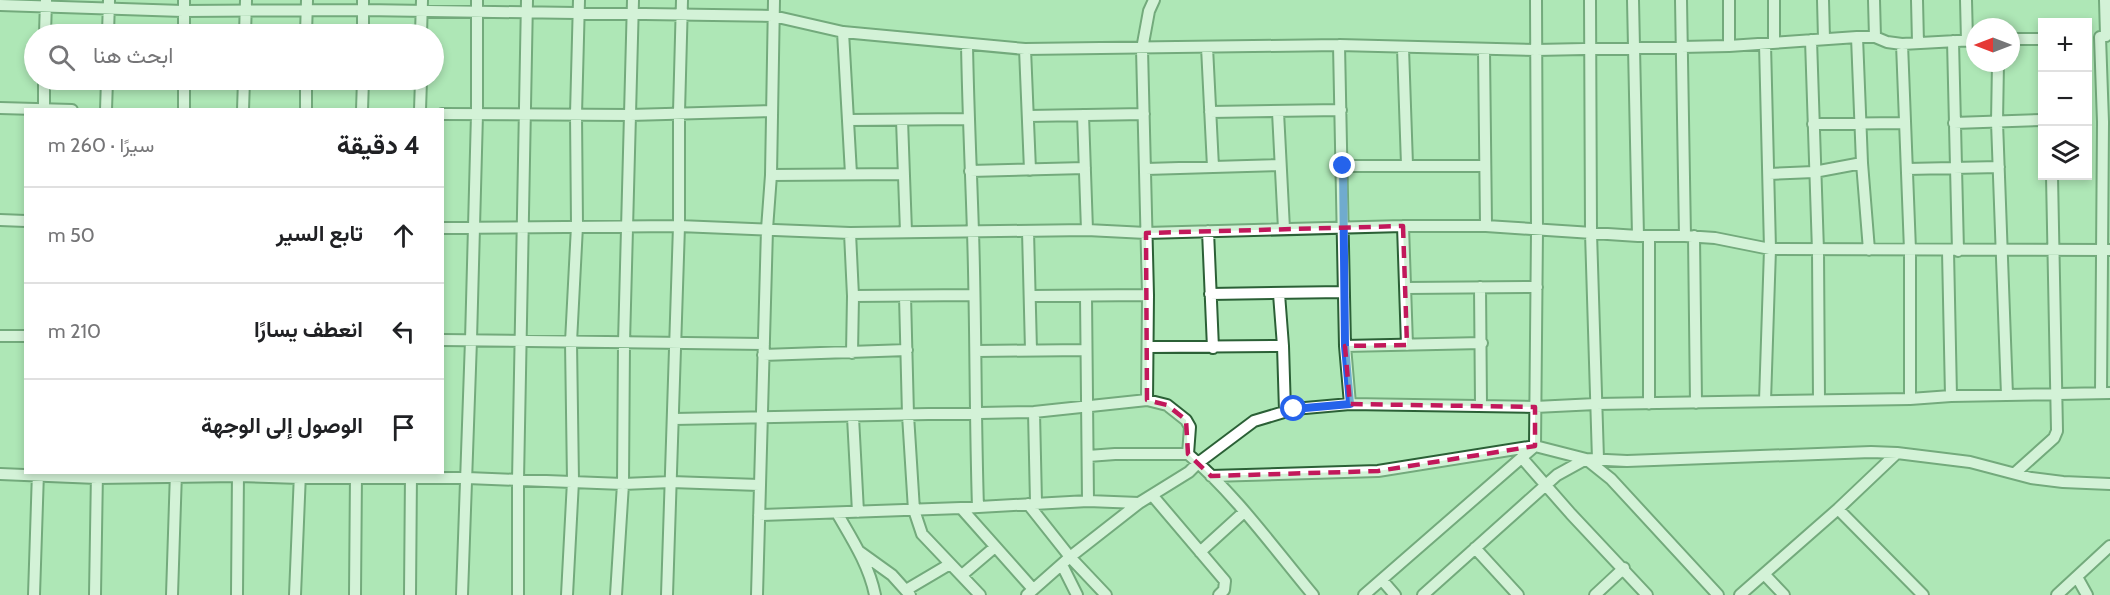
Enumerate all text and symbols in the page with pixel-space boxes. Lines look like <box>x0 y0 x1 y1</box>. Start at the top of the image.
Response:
north arrow <box>1966 18 2020 72</box>
map controls <box>2038 18 2092 180</box>
button: + <box>2038 18 2092 72</box>
search box <box>24 24 444 90</box>
icon: search <box>45 41 78 74</box>
text: ابحث هنا <box>93 42 173 69</box>
button: − <box>2038 72 2092 126</box>
button: layers <box>2038 126 2092 180</box>
text: 4 دقيقة <box>337 129 420 161</box>
text: سيرًا · 260 m <box>48 133 154 157</box>
route end <box>1329 152 1355 178</box>
icon: ahead <box>387 219 420 252</box>
text: تابع السير <box>276 220 363 247</box>
text: 50 m <box>48 223 95 247</box>
icon: left <box>387 315 420 348</box>
text: انعطف يسارًا <box>254 316 363 343</box>
text: 210 m <box>48 319 101 343</box>
route start <box>1280 395 1306 421</box>
icon: arrive <box>387 411 420 444</box>
text: الوصول إلى الوجهة <box>201 412 363 439</box>

